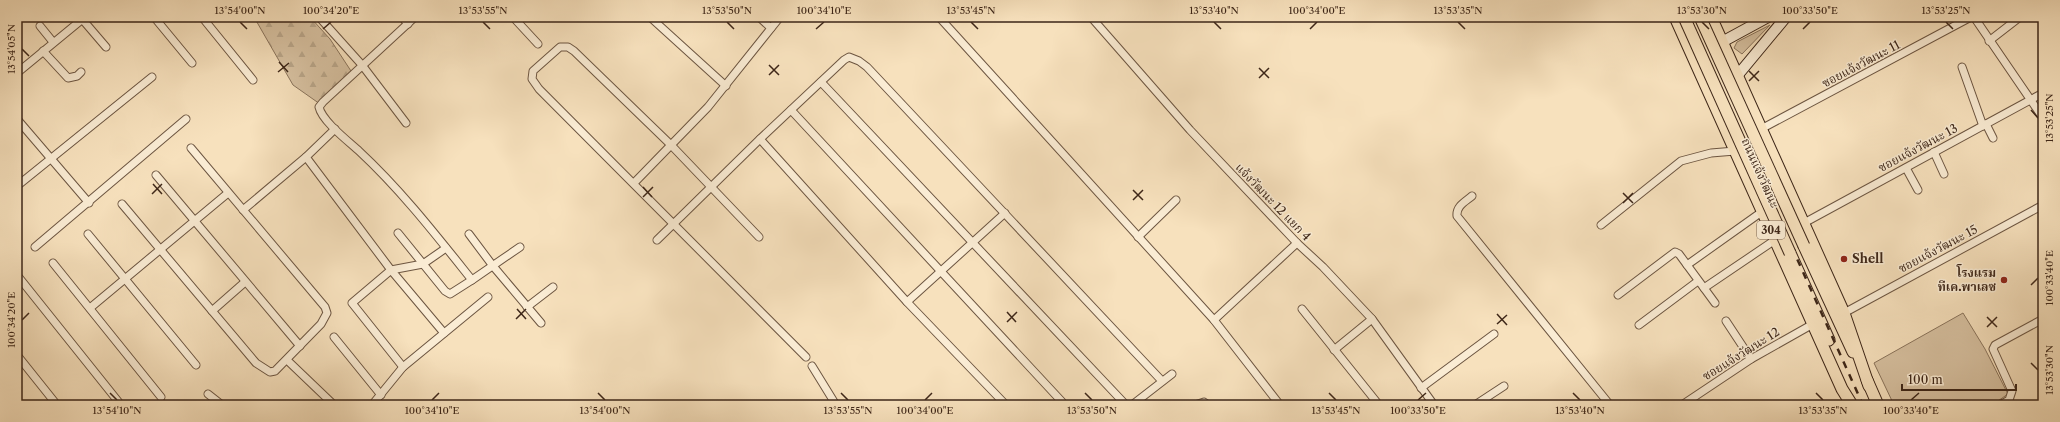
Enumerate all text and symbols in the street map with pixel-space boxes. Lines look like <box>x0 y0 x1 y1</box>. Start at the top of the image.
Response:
text: 13°54'00"N <box>215 4 265 17</box>
text: 100°34'20"E <box>303 4 359 17</box>
text: 13°53'55"N <box>459 4 507 17</box>
text: 13°53'50"N <box>702 4 752 17</box>
text: 100°34'10"E <box>797 4 851 17</box>
text: 13°53'45"N <box>947 4 995 17</box>
text: 13°53'40"N <box>1189 4 1239 17</box>
text: 100°34'00"E <box>1289 4 1346 17</box>
text: 13°53'35"N <box>1434 4 1483 17</box>
text: 13°53'30"N <box>1677 4 1727 17</box>
text: 100°33'50"E <box>1782 4 1838 17</box>
text: 13°53'25"N <box>1921 4 1971 17</box>
text: 13°54'05"N <box>5 24 18 74</box>
street label: ซอยแจ้งวัฒนะ 11 <box>1819 37 1902 90</box>
text: 13°53'25"N <box>2043 93 2056 143</box>
street label: ซอยแจ้งวัฒนะ 13 <box>1875 120 1960 175</box>
street label: ถนนแจ้งวัฒนะ <box>1738 136 1783 210</box>
street label: แจ้งวัฒนะ 12 แยก 4 <box>1232 160 1314 244</box>
road number: 304 <box>1757 221 1785 239</box>
street label: ซอยแจ้งวัฒนะ 15 <box>1896 221 1980 276</box>
text: 100°33'40"E <box>2043 250 2056 306</box>
place label: Shell <box>1852 251 1884 266</box>
marker: Shell <box>1839 254 1849 264</box>
place label: โรงแรม ทีเค.พาเลซ <box>1938 264 1996 294</box>
marker: โรงแรม ทีเค.พาเลซ <box>1999 275 2009 285</box>
text: 100°34'20"E <box>5 292 18 348</box>
street label: ซอยแจ้งวัฒนะ 12 <box>1699 324 1782 383</box>
text: 13°53'30"N <box>2043 345 2056 395</box>
scale bar <box>1902 366 2016 392</box>
text: 100 m <box>1908 372 1943 387</box>
text: 13°54'10"N <box>93 404 141 417</box>
text: 100°34'10"E <box>405 404 459 417</box>
text: 13°54'00"N <box>580 404 630 417</box>
text: 13°53'55"N <box>824 404 872 417</box>
text: 100°34'00"E <box>897 404 954 417</box>
text: 13°53'50"N <box>1067 404 1117 417</box>
text: 13°53'45"N <box>1312 404 1360 417</box>
text: 100°33'50"E <box>1390 404 1446 417</box>
text: 13°53'40"N <box>1555 404 1605 417</box>
text: 13°53'35"N <box>1799 404 1848 417</box>
text: 100°33'40"E <box>1883 404 1939 417</box>

